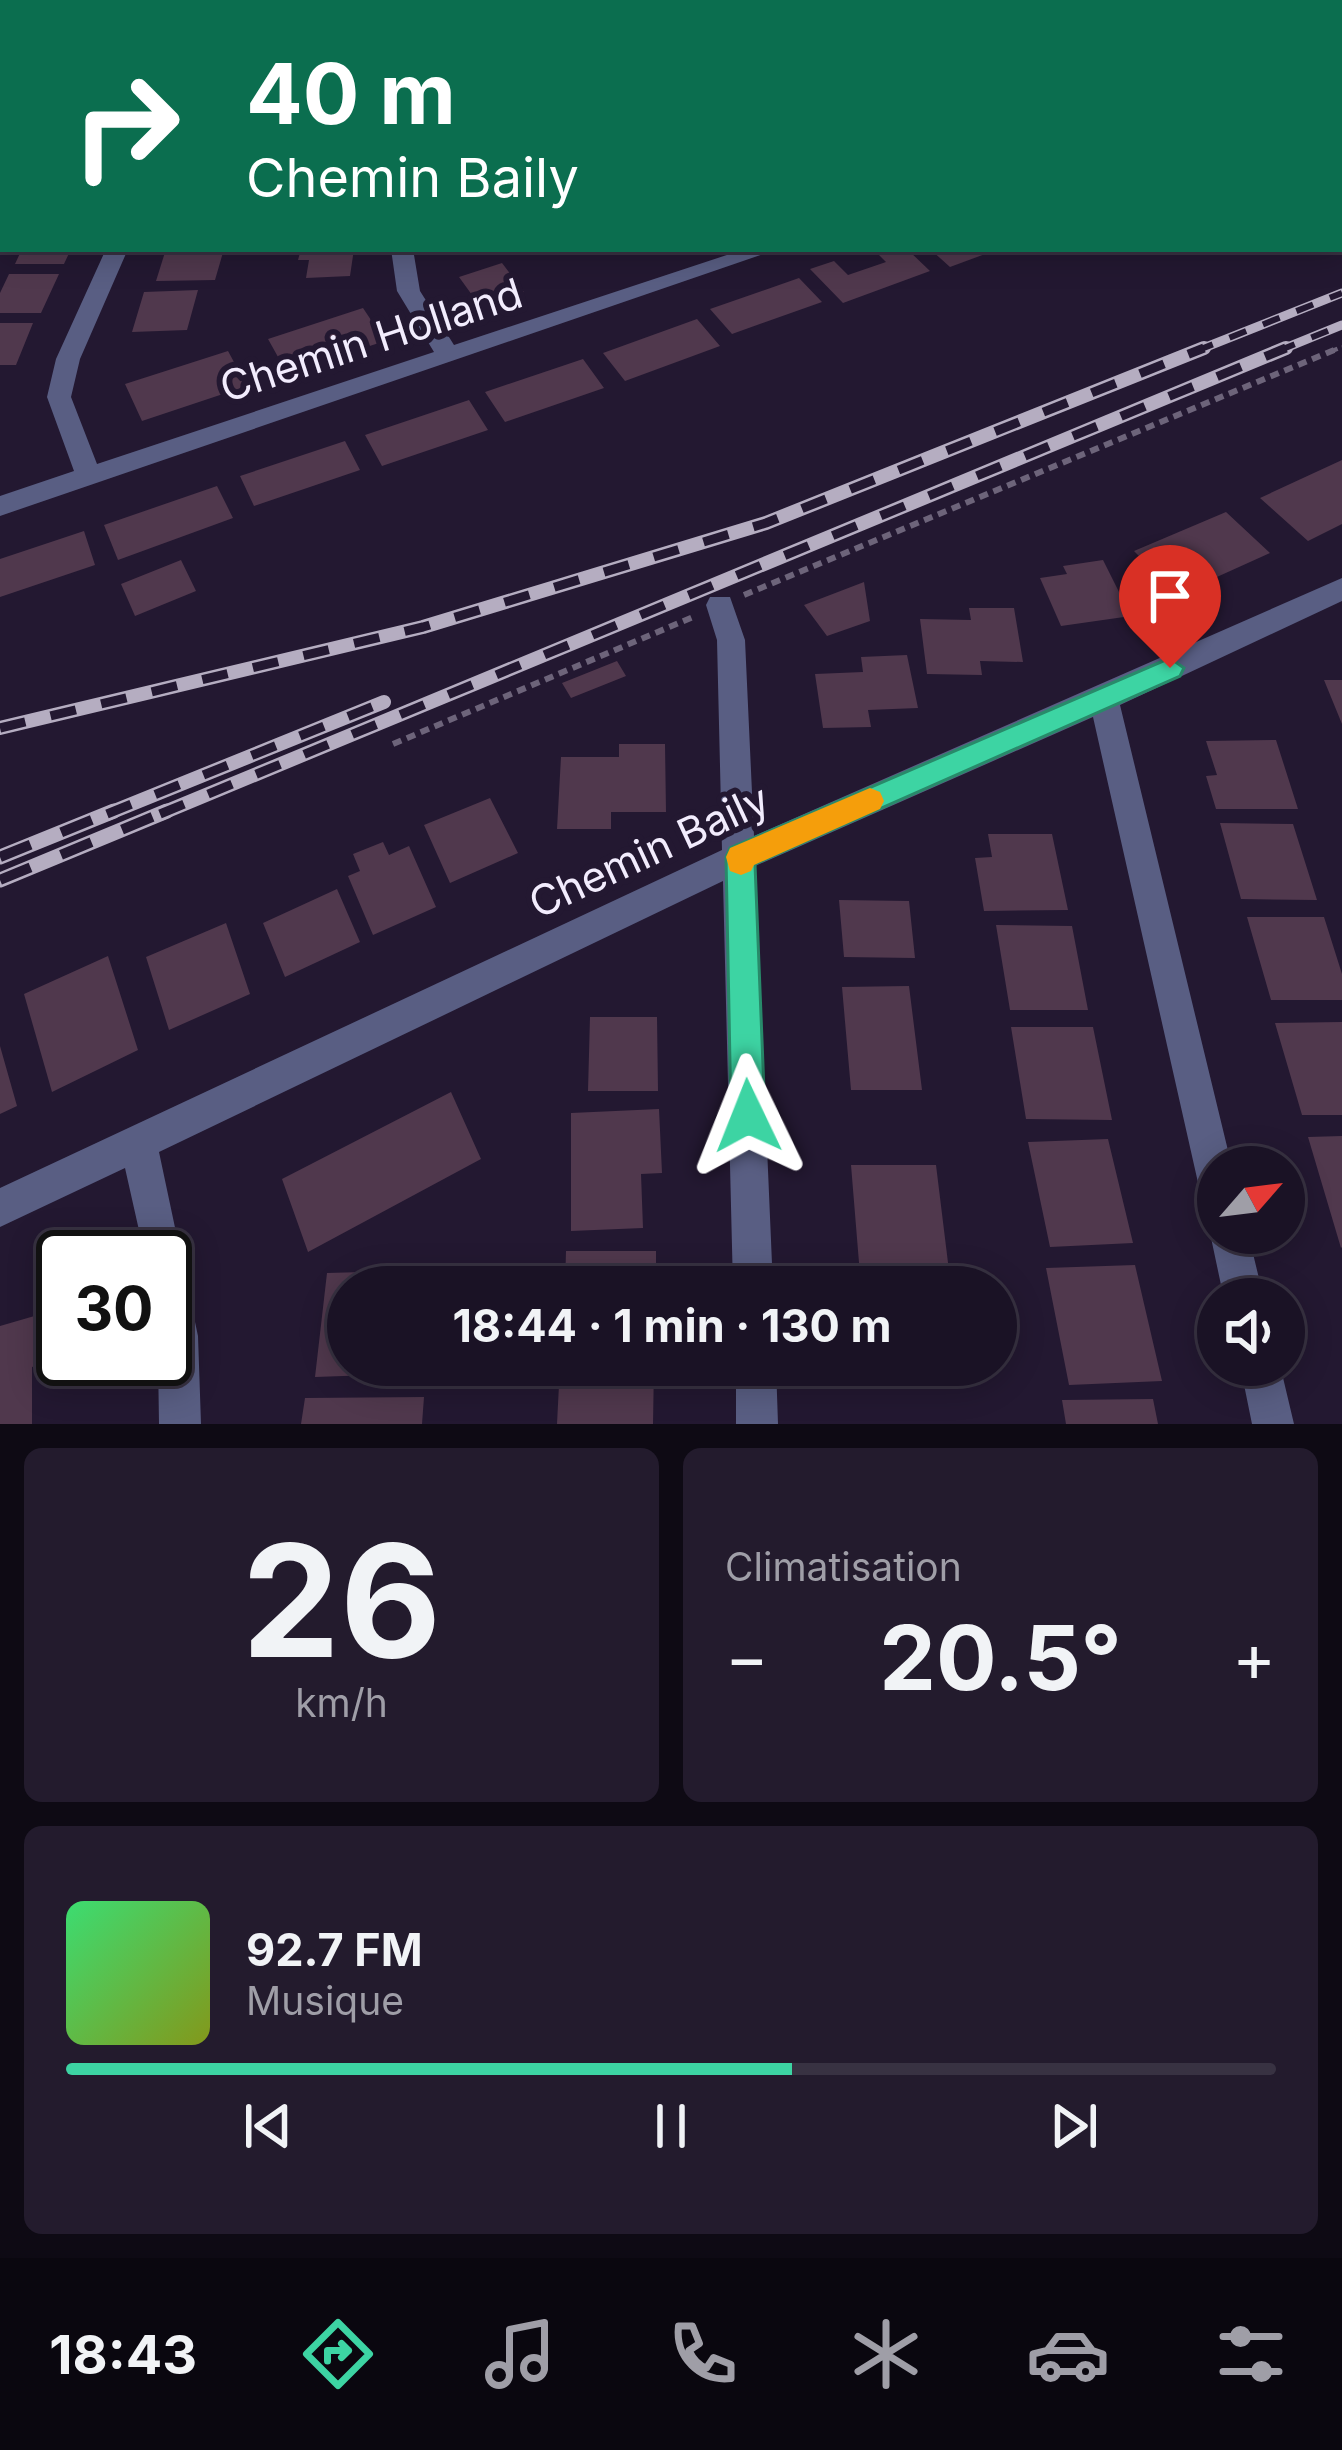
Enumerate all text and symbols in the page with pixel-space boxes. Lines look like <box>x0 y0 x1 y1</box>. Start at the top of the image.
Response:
text: 40 m <box>246 43 456 144</box>
icon: right <box>48 48 204 204</box>
text: Chemin Baily <box>246 145 579 210</box>
street label: Chemin Holland <box>213 267 528 412</box>
pin <box>1119 545 1221 668</box>
icon: arrive <box>1137 563 1203 629</box>
street label: Chemin Baily <box>521 773 777 928</box>
position arrow <box>685 1053 811 1179</box>
north arrow <box>1197 1146 1305 1254</box>
map controls <box>1197 1146 1305 1386</box>
speed limit sign: 30 <box>36 1230 192 1386</box>
button: sound <box>1197 1278 1305 1386</box>
text: 18:44 · 1 min · 130 m <box>452 1298 892 1353</box>
text: 26 <box>242 1506 441 1695</box>
text: Climatisation <box>725 1543 962 1590</box>
text: 20.5° <box>879 1603 1122 1712</box>
text: − <box>725 1617 769 1697</box>
text: + <box>1232 1617 1276 1697</box>
text: km/h <box>295 1679 388 1726</box>
text: 92.7 FM <box>246 1922 423 1977</box>
text: Musique <box>246 1977 404 2024</box>
icon: previous <box>235 2093 301 2159</box>
icon: pause <box>638 2093 704 2159</box>
icon: next <box>1041 2093 1107 2159</box>
icon: directions <box>296 2312 380 2396</box>
icon: music <box>478 2312 562 2396</box>
icon: phone <box>661 2312 745 2396</box>
icon: climate <box>844 2312 928 2396</box>
icon: car <box>1026 2312 1110 2396</box>
icon: filters <box>1209 2312 1293 2396</box>
text: 18:43 <box>49 2322 197 2387</box>

